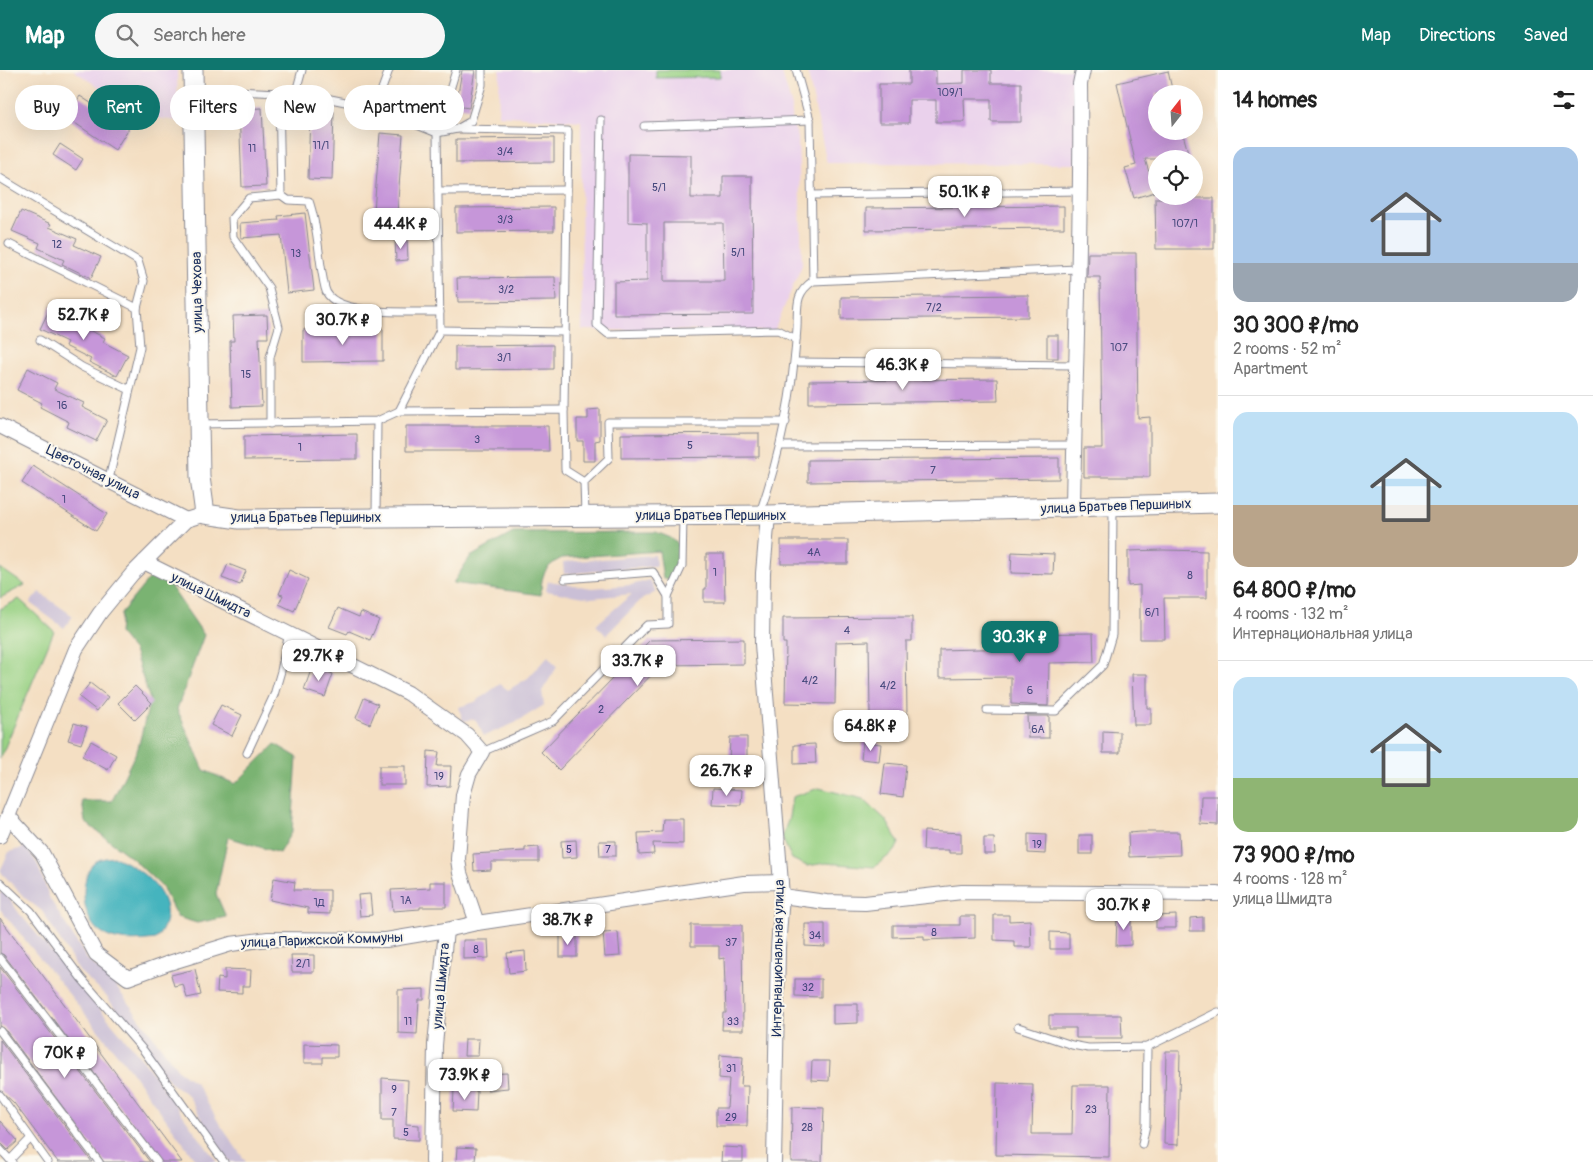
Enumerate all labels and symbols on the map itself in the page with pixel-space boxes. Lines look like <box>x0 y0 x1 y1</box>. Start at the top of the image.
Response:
north arrow <box>1148 85 1202 140</box>
house number: 109/1 <box>937 86 963 99</box>
house number: 11/1 <box>313 139 329 152</box>
house number: 11 <box>248 142 256 155</box>
house number: 3/4 <box>497 145 514 158</box>
pin: 50.1K ₽ <box>919 176 1011 218</box>
house number: 5/1 <box>652 181 666 194</box>
pin: 44.4K ₽ <box>355 208 447 250</box>
house number: 3/3 <box>497 213 513 226</box>
house number: 107/1 <box>1172 217 1198 230</box>
house number: 12 <box>52 238 62 251</box>
house number: 5/1 <box>731 246 745 259</box>
house number: 13 <box>291 247 301 260</box>
street label: улица Чехова <box>188 251 206 334</box>
house number: 3/2 <box>498 283 514 296</box>
pin: 52.7K ₽ <box>38 298 130 341</box>
house number: 7/2 <box>926 301 942 314</box>
pin: 30.7K ₽ <box>297 304 389 346</box>
house number: 107 <box>1110 341 1128 354</box>
pin: 46.3K ₽ <box>857 348 949 391</box>
house number: 3/1 <box>497 351 511 364</box>
house number: 15 <box>241 368 251 381</box>
house number: 16 <box>57 399 67 412</box>
house number: 3 <box>474 433 480 446</box>
house number: 5 <box>687 439 693 452</box>
street label: Цветочная улица <box>43 441 143 503</box>
house number: 1 <box>298 441 302 454</box>
house number: 7 <box>930 464 936 477</box>
house number: 1 <box>62 493 66 506</box>
street label: улица Братьев Першиных <box>1039 495 1192 517</box>
street label: улица Братьев Першиных <box>635 507 786 524</box>
street label: улица Братьев Першиных <box>230 509 381 526</box>
house number: 4А <box>807 546 821 559</box>
house number: 1 <box>713 566 717 579</box>
street label: улица Шмидта <box>167 568 254 622</box>
house number: 8 <box>1187 569 1193 582</box>
house number: 6/1 <box>1145 606 1159 619</box>
pin: 30.3K ₽ <box>974 620 1066 663</box>
house number: 4 <box>844 624 851 637</box>
pin: 29.7K ₽ <box>273 640 365 682</box>
pin: 33.7K ₽ <box>592 644 684 687</box>
house number: 4/2 <box>802 674 818 687</box>
house number: 4/2 <box>880 679 896 692</box>
house number: 6 <box>1027 684 1033 697</box>
house number: 2 <box>598 703 604 716</box>
pin: 64.8K ₽ <box>825 710 917 752</box>
house number: 6А <box>1031 723 1045 736</box>
pin: 26.7K ₽ <box>681 754 773 797</box>
house number: 19 <box>434 770 444 783</box>
house number: 19 <box>1032 838 1042 851</box>
house number: 5 <box>566 843 572 856</box>
house number: 7 <box>605 843 611 856</box>
street label: Интернациональная улица <box>768 879 788 1037</box>
pin: 30.7K ₽ <box>1078 888 1170 931</box>
house number: 1А <box>400 894 412 907</box>
house number: 1Д <box>314 896 325 909</box>
pin: 38.7K ₽ <box>522 904 614 946</box>
house number: 8 <box>931 926 937 939</box>
street label: улица Парижской Коммуны <box>240 929 403 951</box>
house number: 34 <box>809 929 822 942</box>
house number: 37 <box>725 936 737 949</box>
street label: улица Шмидта <box>429 942 453 1031</box>
house number: 8 <box>473 943 479 956</box>
house number: 2/1 <box>296 957 310 970</box>
house number: 32 <box>802 981 814 994</box>
house number: 11 <box>404 1015 412 1028</box>
house number: 33 <box>727 1015 739 1028</box>
pin: 70K ₽ <box>30 1036 100 1079</box>
pin: 73.9K ₽ <box>419 1058 511 1101</box>
house number: 31 <box>726 1062 736 1075</box>
house number: 9 <box>391 1083 397 1096</box>
house number: 23 <box>1085 1103 1097 1116</box>
house number: 7 <box>391 1106 397 1119</box>
house number: 29 <box>725 1111 737 1124</box>
house number: 28 <box>801 1121 813 1134</box>
house number: 5 <box>403 1126 409 1139</box>

